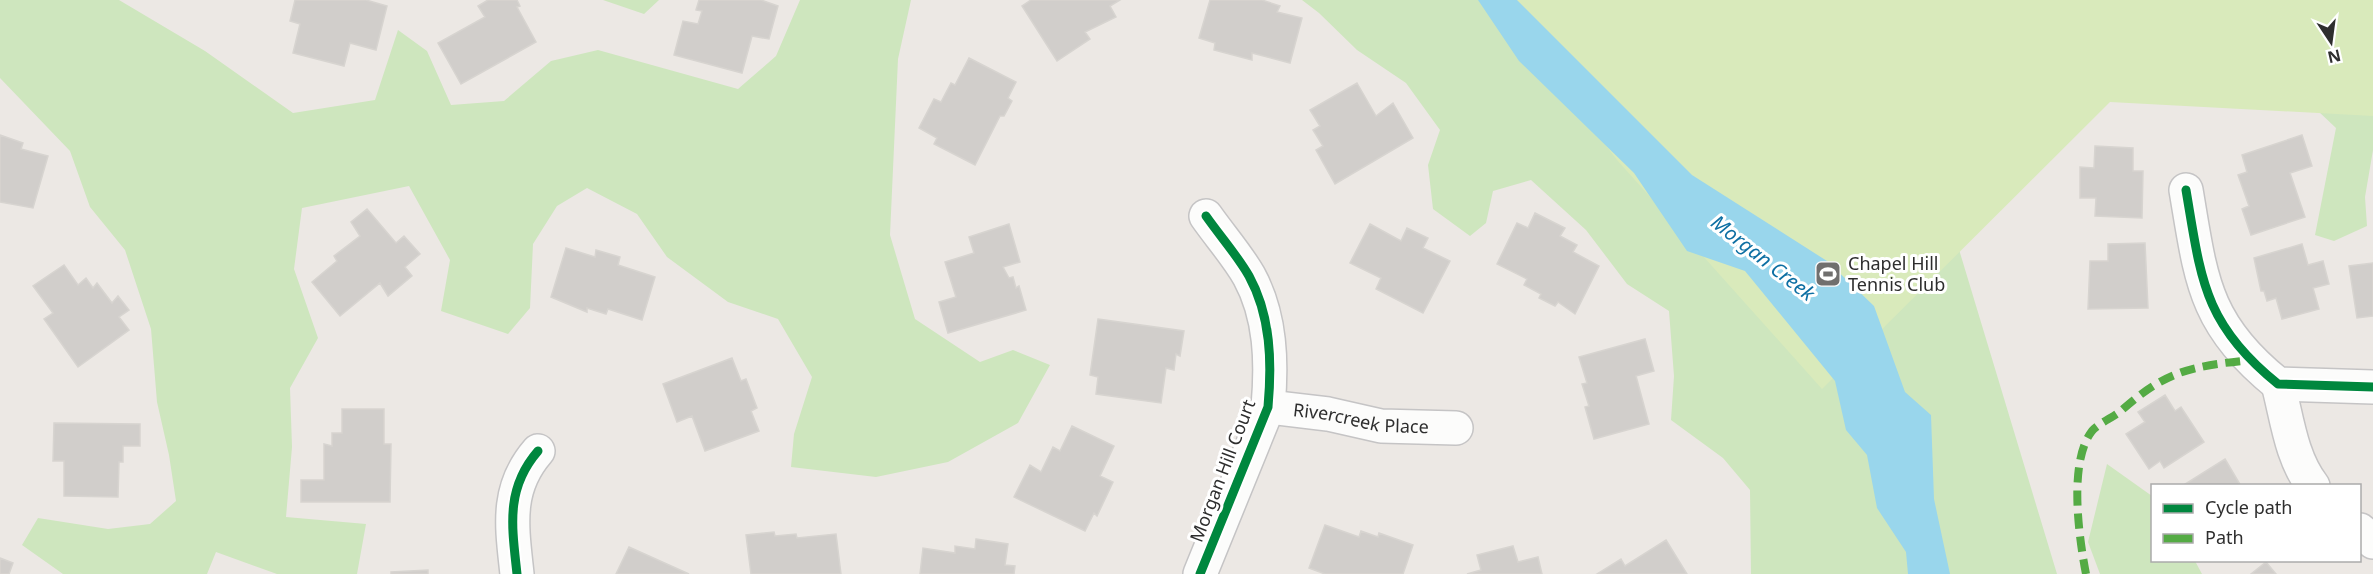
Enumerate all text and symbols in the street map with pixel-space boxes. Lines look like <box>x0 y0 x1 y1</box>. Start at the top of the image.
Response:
north arrow <box>2301 12 2361 72</box>
text: N <box>2326 44 2343 69</box>
water label: Morgan Creek <box>1706 209 1822 307</box>
place label: Chapel Hill Tennis Club <box>1848 251 1945 296</box>
sports icon: Chapel Hill Tennis Club <box>1813 259 1843 289</box>
street label: Morgan Hill Court <box>1184 396 1260 545</box>
street label: Rivercreek Place <box>1292 397 1429 438</box>
legend <box>2151 484 2361 562</box>
text: Cycle path <box>2205 495 2292 519</box>
text: Path <box>2205 525 2244 549</box>

